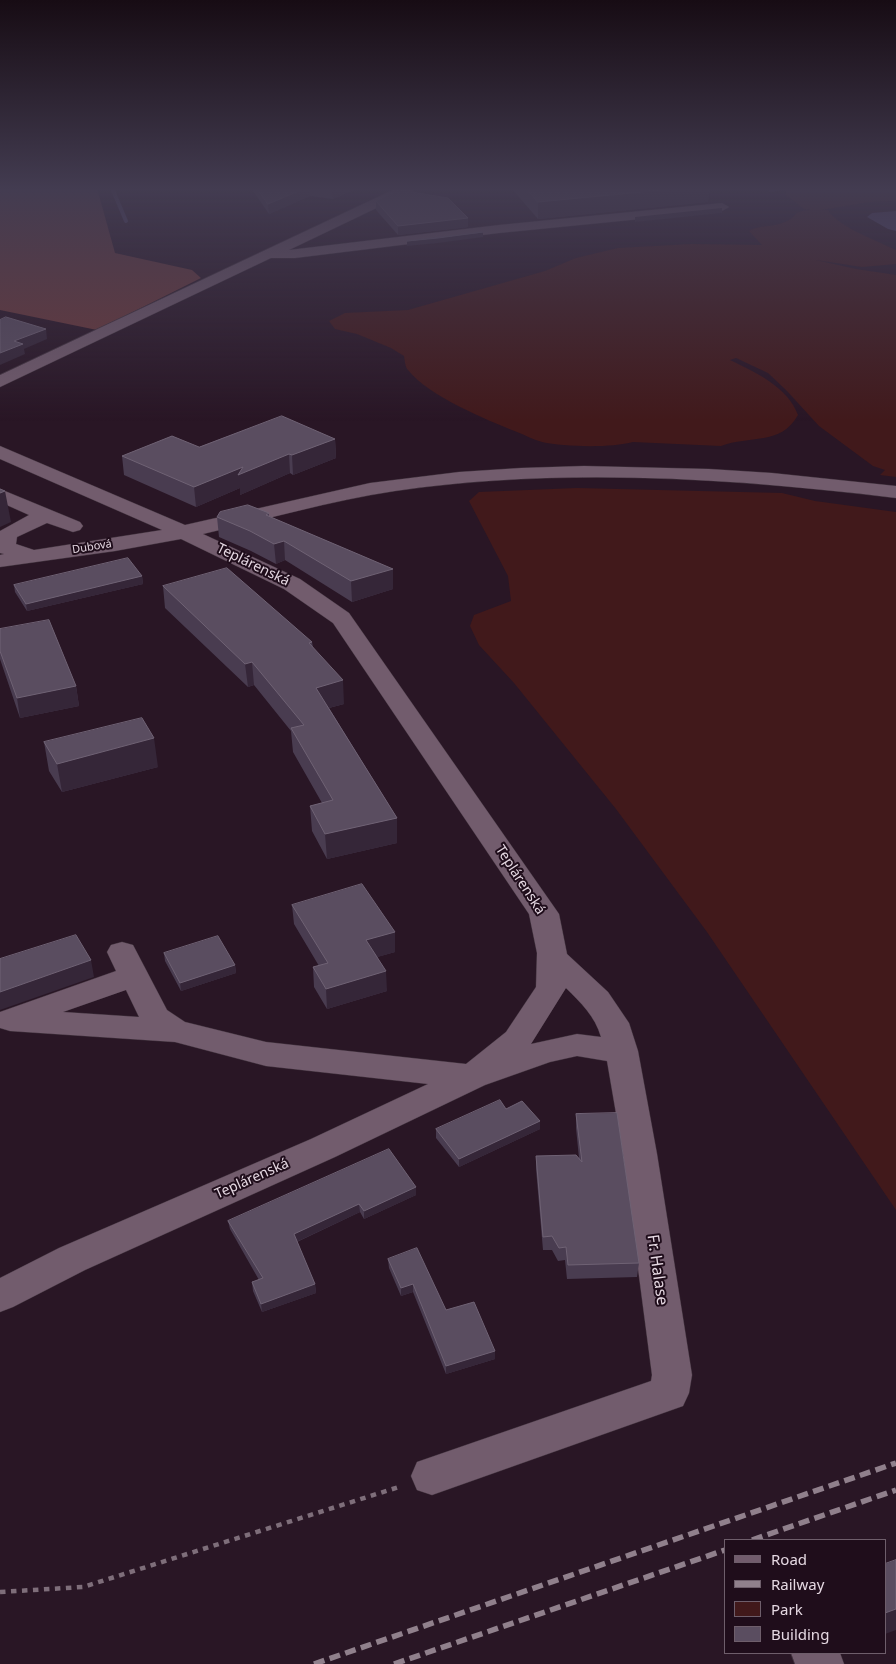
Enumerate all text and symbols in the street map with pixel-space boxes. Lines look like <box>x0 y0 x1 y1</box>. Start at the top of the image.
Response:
street label: Dubová <box>71 537 113 557</box>
street label: Teplárenská <box>214 540 292 590</box>
street label: Teplárenská <box>491 842 549 918</box>
street label: Teplárenská <box>213 1155 291 1203</box>
street label: Fr. Halase <box>643 1233 671 1307</box>
legend <box>724 1539 886 1654</box>
text: Road <box>771 1549 807 1569</box>
text: Railway <box>771 1574 824 1594</box>
text: Park <box>771 1599 803 1619</box>
text: Building <box>771 1624 829 1644</box>

